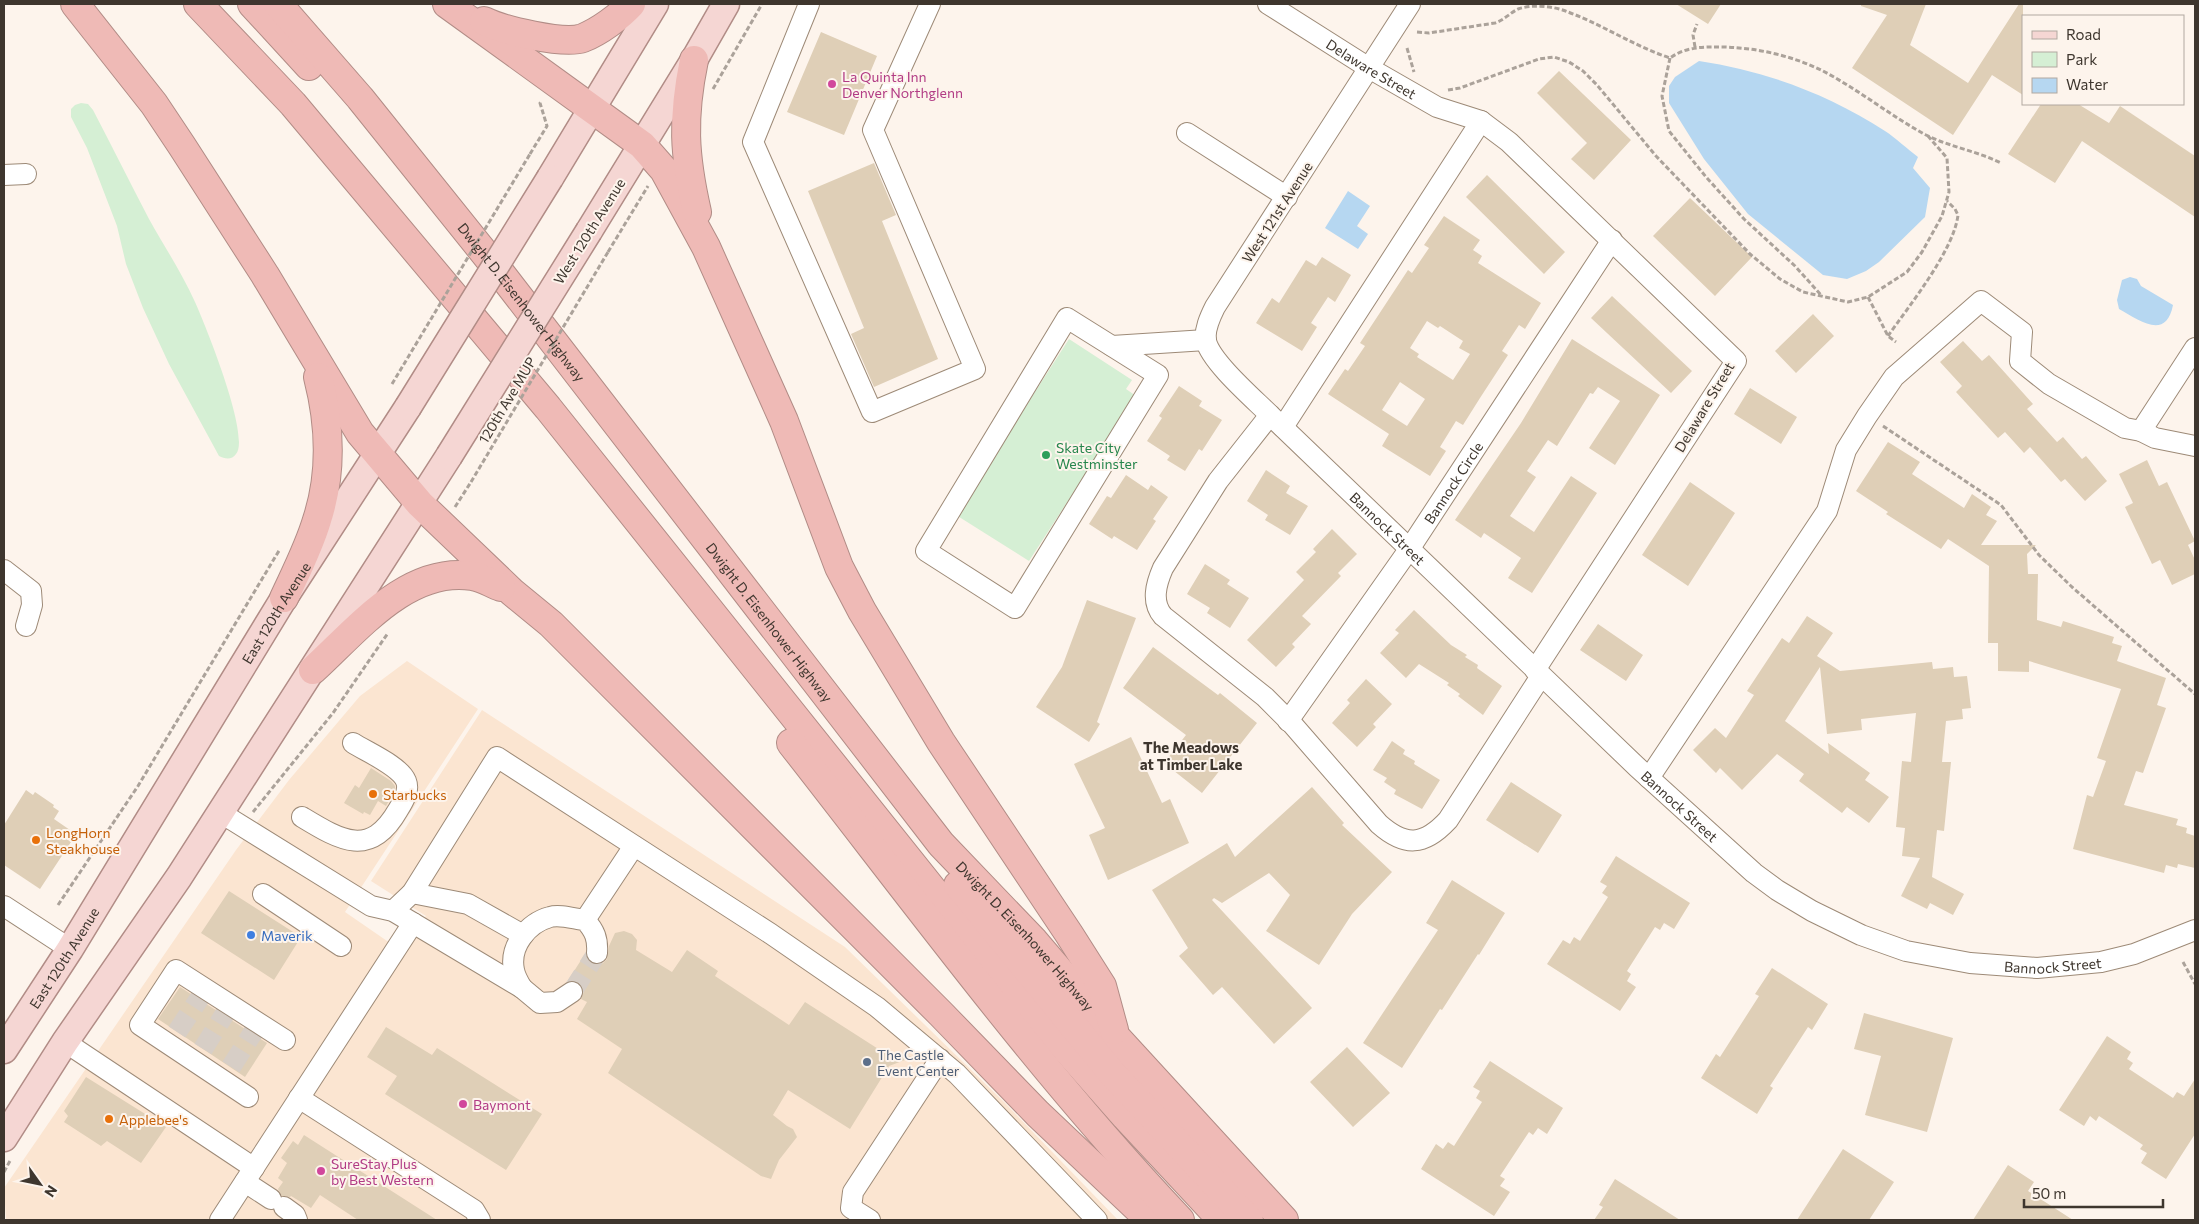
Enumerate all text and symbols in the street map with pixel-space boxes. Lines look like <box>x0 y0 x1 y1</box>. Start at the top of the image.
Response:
legend <box>2022 15 2184 105</box>
text: Road <box>2066 25 2101 43</box>
street label: Delaware Street <box>1323 35 1420 102</box>
text: Park <box>2066 50 2097 68</box>
place label: La Quinta Inn Denver Northglenn <box>842 68 963 101</box>
text: Water <box>2066 75 2108 93</box>
marker: La Quinta Inn Denver Northglenn <box>826 78 838 90</box>
street label: West 121st Avenue <box>1238 158 1316 266</box>
street label: West 120th Avenue <box>550 175 628 287</box>
street label: Dwight D. Eisenhower Highway <box>455 219 589 384</box>
street label: 120th Ave MUP <box>475 354 540 446</box>
street label: Delaware Street <box>1670 359 1738 455</box>
street label: Bannock Circle <box>1420 438 1486 527</box>
place label: Skate City Westminster <box>1056 439 1138 472</box>
marker: Skate City Westminster <box>1040 449 1052 461</box>
street label: Bannock Street <box>1347 488 1429 568</box>
street label: Dwight D. Eisenhower Highway <box>703 539 837 705</box>
street label: East 120th Avenue <box>238 559 314 666</box>
district label: The Meadows at Timber Lake <box>1140 738 1242 773</box>
street label: Bannock Street <box>1638 767 1722 845</box>
place label: Starbucks <box>383 786 447 803</box>
marker: Starbucks <box>367 788 379 800</box>
place label: LongHorn Steakhouse <box>46 824 120 857</box>
marker: LongHorn Steakhouse <box>30 834 42 846</box>
street label: Dwight D. Eisenhower Highway <box>953 857 1098 1014</box>
street label: East 120th Avenue <box>25 904 102 1011</box>
place label: Maverik <box>261 927 313 944</box>
marker: Maverik <box>245 929 257 941</box>
street label: Bannock Street <box>2004 953 2102 977</box>
place label: The Castle Event Center <box>877 1046 960 1079</box>
marker: The Castle Event Center <box>861 1056 873 1068</box>
place label: Baymont <box>473 1096 531 1113</box>
marker: Baymont <box>457 1098 469 1110</box>
place label: Applebee's <box>119 1111 188 1128</box>
marker: Applebee's <box>103 1113 115 1125</box>
place label: SureStay Plus by Best Western <box>331 1155 434 1188</box>
north arrow <box>15 1159 65 1209</box>
marker: SureStay Plus by Best Western <box>315 1165 327 1177</box>
scale bar <box>2024 1176 2163 1208</box>
text: N <box>41 1182 61 1200</box>
text: 50 m <box>2032 1184 2066 1202</box>

